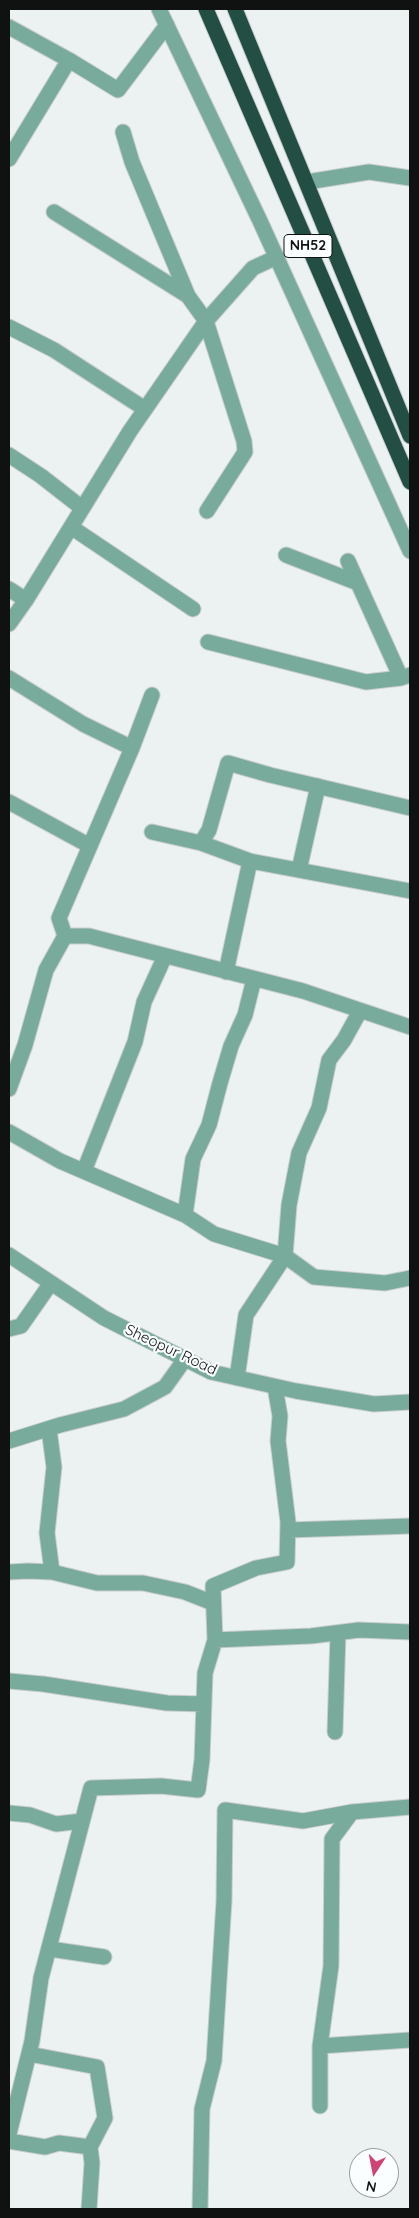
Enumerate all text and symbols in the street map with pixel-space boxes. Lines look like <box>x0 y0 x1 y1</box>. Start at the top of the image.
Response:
road number: NH52 <box>284 235 332 258</box>
street label: Sheopur Road <box>122 1321 220 1379</box>
north arrow <box>349 2148 399 2198</box>
text: N <box>365 2177 378 2197</box>

